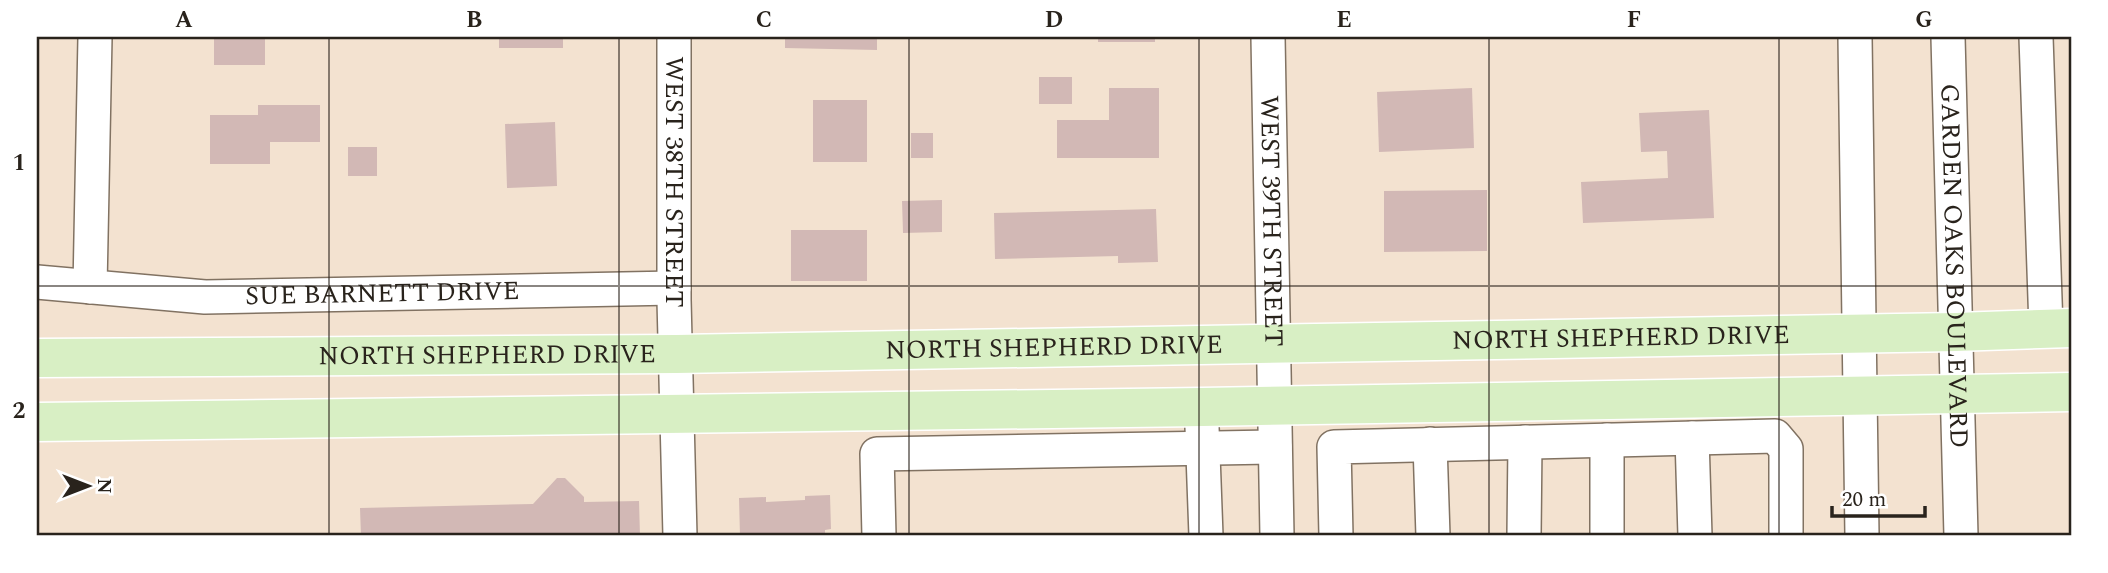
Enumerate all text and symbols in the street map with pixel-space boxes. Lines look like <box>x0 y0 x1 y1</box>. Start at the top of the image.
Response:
text: A <box>175 3 193 38</box>
text: B <box>466 3 482 38</box>
text: C <box>756 3 772 38</box>
text: D <box>1045 3 1063 38</box>
text: E <box>1336 3 1352 38</box>
text: F <box>1627 3 1641 38</box>
text: G <box>1915 3 1933 38</box>
street label: WEST 38TH STREET <box>654 56 694 308</box>
street label: GARDEN OAKS BOULEVARD <box>1929 83 1979 449</box>
street label: WEST 39TH STREET <box>1249 95 1294 347</box>
text: 1 <box>13 146 25 181</box>
street label: SUE BARNETT DRIVE <box>245 271 520 316</box>
street label: NORTH SHEPHERD DRIVE <box>1452 315 1790 361</box>
street label: NORTH SHEPHERD DRIVE <box>885 325 1223 370</box>
street label: NORTH SHEPHERD DRIVE <box>318 334 656 376</box>
text: 2 <box>13 394 26 429</box>
north arrow <box>52 450 122 520</box>
scale bar <box>1832 475 1924 519</box>
text: N <box>89 478 118 494</box>
text: 20 m <box>1842 484 1886 516</box>

